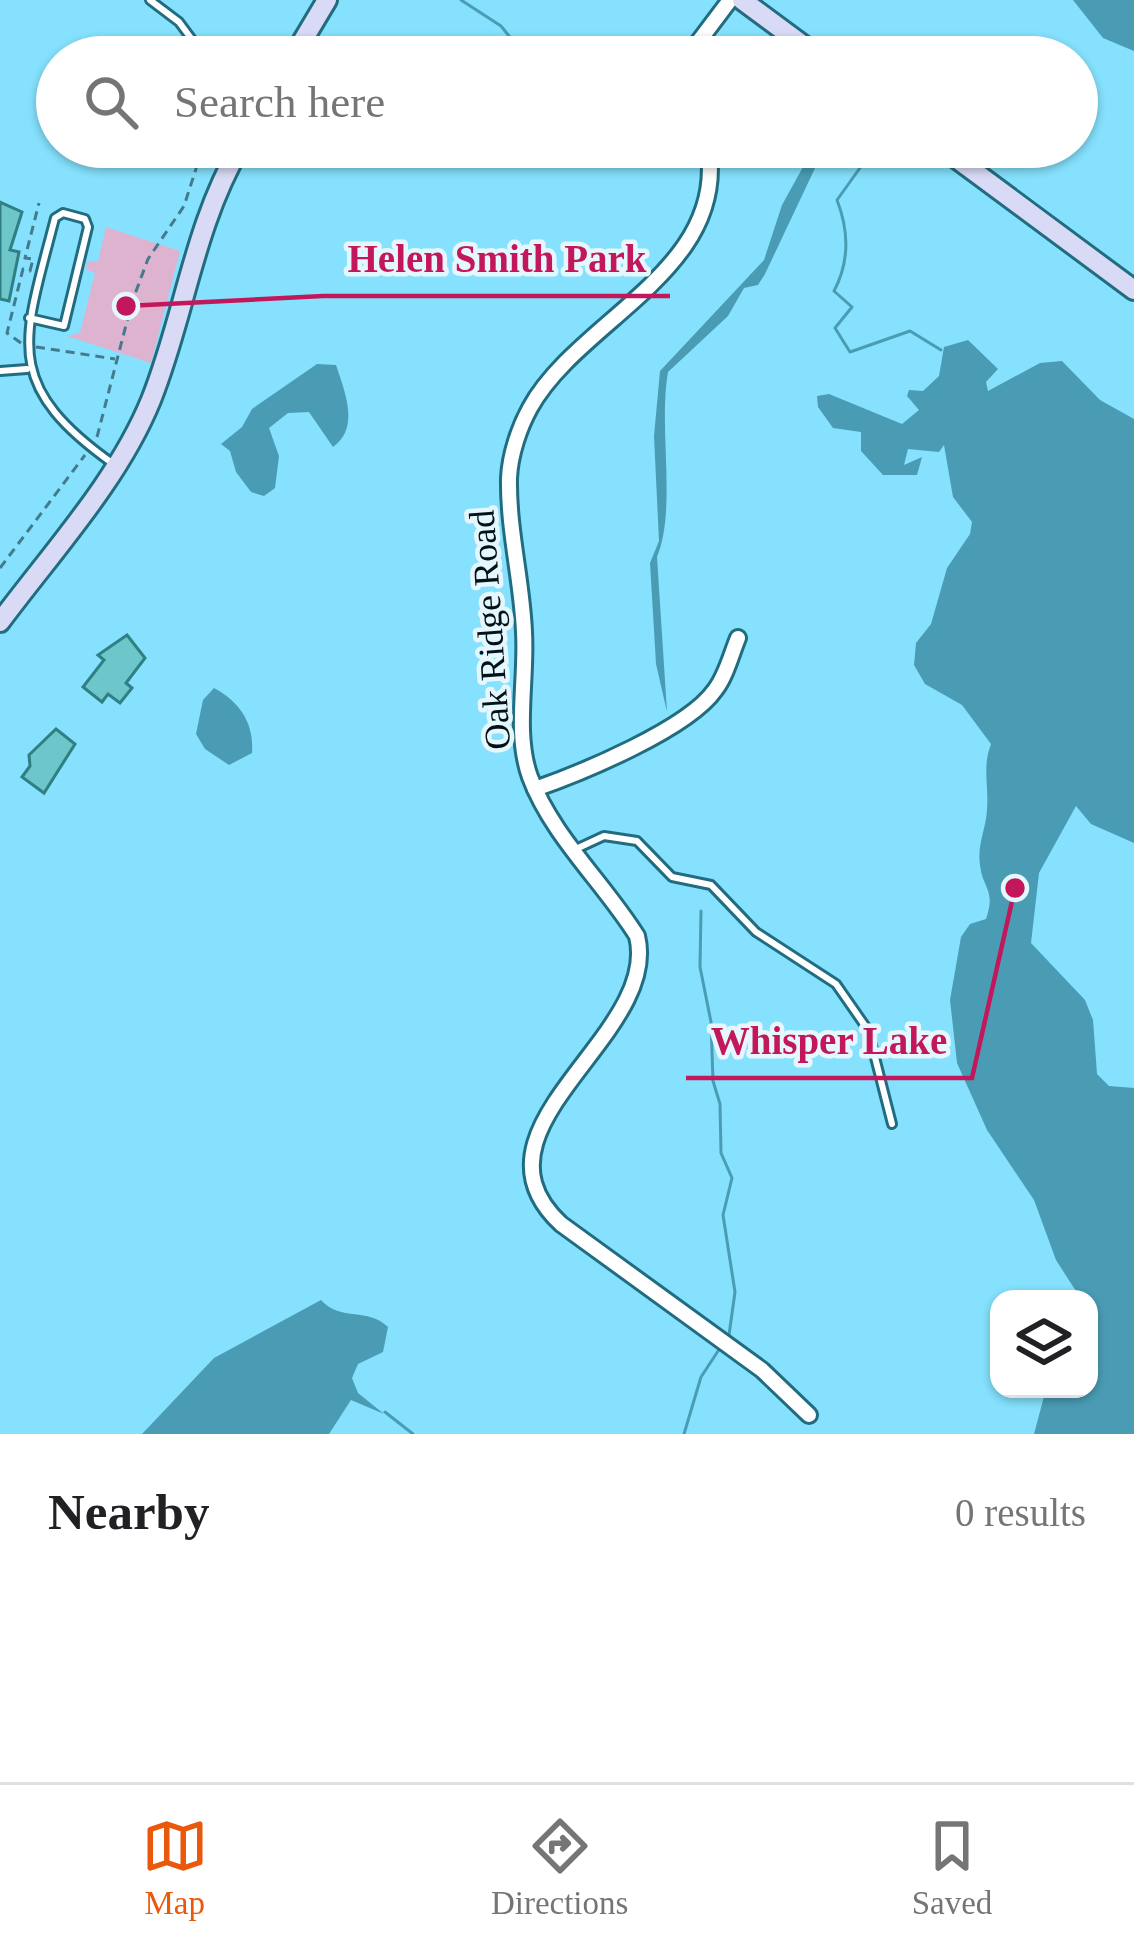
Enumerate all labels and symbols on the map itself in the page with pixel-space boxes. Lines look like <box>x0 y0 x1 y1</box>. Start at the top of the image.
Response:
callout: Helen Smith Park <box>323 221 670 296</box>
text: Helen Smith Park <box>348 237 647 280</box>
street label: Oak Ridge Road <box>462 509 518 751</box>
callout: Whisper Lake <box>686 1003 972 1078</box>
text: Whisper Lake <box>711 1019 947 1063</box>

